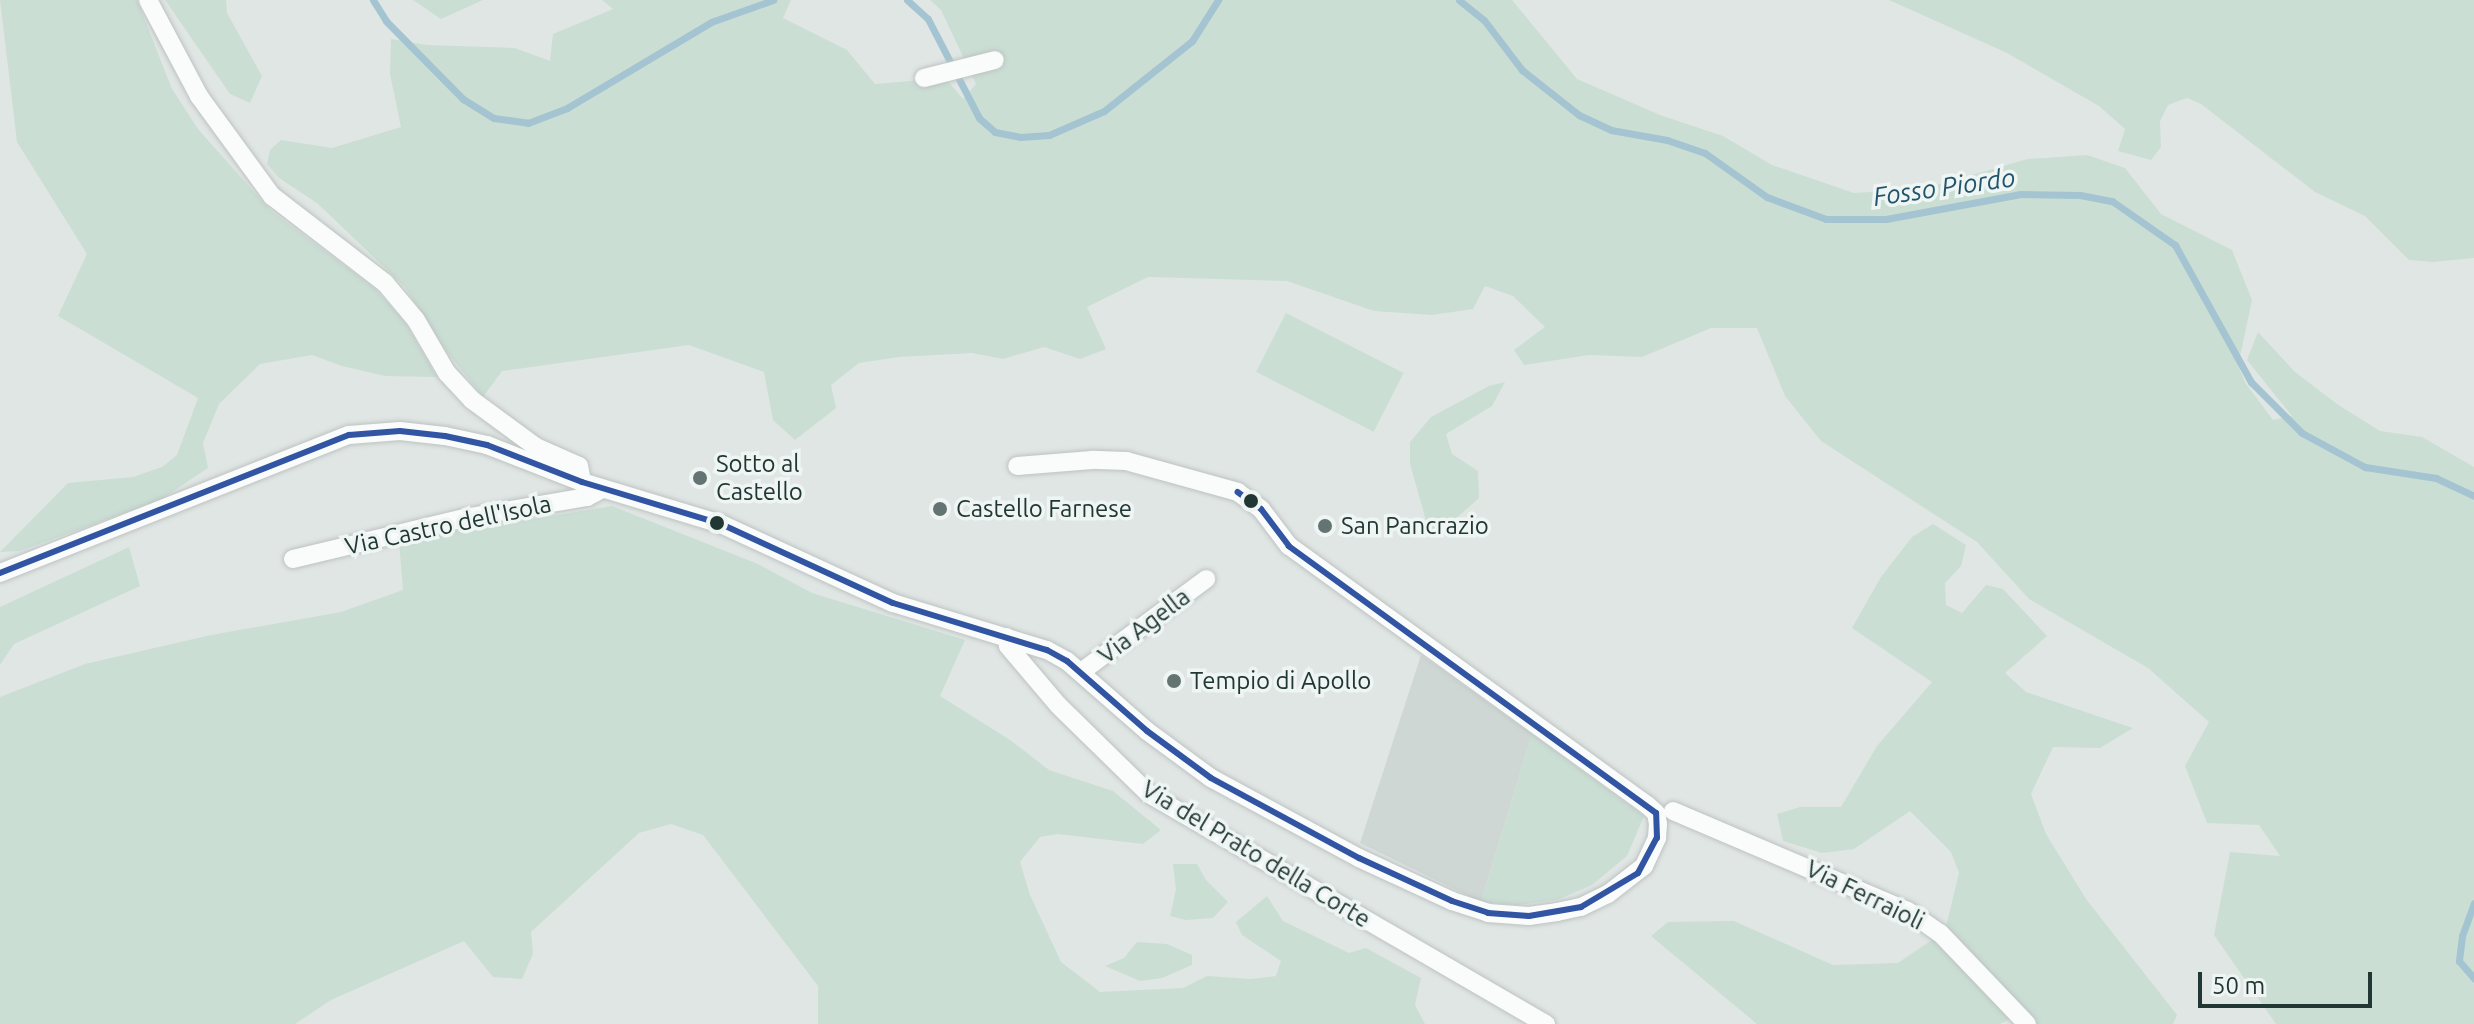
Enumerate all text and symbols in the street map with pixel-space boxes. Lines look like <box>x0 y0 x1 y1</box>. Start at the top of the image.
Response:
water label: Fosso Piordo <box>1871 162 2017 212</box>
place label: Sotto al Castello <box>716 450 803 506</box>
marker: Sotto al Castello <box>691 469 709 487</box>
street label: Via Castro dell'Isola <box>342 489 554 561</box>
unlabelled marker <box>1243 493 1259 509</box>
place label: Castello Farnese <box>956 495 1132 523</box>
marker: Castello Farnese <box>931 500 949 518</box>
place label: San Pancrazio <box>1341 512 1489 540</box>
unlabelled marker <box>709 515 725 531</box>
marker: San Pancrazio <box>1316 517 1334 535</box>
street label: Via Agella <box>1093 582 1195 670</box>
place label: Tempio di Apollo <box>1190 667 1371 695</box>
marker: Tempio di Apollo <box>1165 672 1183 690</box>
street label: Via del Prato della Corte <box>1136 774 1376 934</box>
street label: Via Ferraioli <box>1801 854 1929 936</box>
scale bar <box>2202 956 2376 1006</box>
text: 50 m <box>2212 972 2265 999</box>

